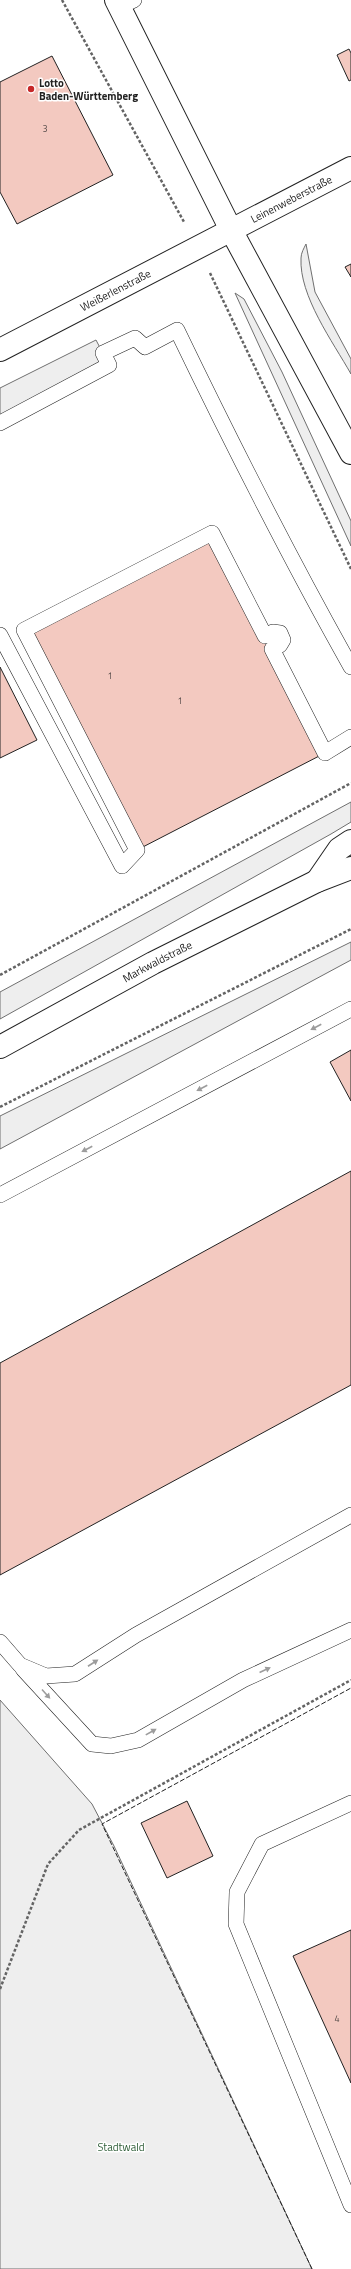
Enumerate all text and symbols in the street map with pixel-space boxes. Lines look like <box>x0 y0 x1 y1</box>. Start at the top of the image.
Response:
place label: Lotto Baden-Württemberg <box>39 75 138 104</box>
marker: Lotto Baden-Württemberg <box>26 84 36 94</box>
house number: 3 <box>42 122 48 135</box>
street label: Leinenweberstraße <box>248 171 335 227</box>
street label: Weißerlenstraße <box>77 265 154 315</box>
house number: 1 <box>107 669 113 682</box>
house number: 1 <box>177 694 183 707</box>
street label: Markwaldstraße <box>120 937 195 986</box>
one-way arrow <box>311 1024 322 1031</box>
one-way arrow <box>196 1085 207 1091</box>
one-way arrow <box>81 1146 92 1152</box>
one-way arrow <box>87 1659 99 1666</box>
one-way arrow <box>259 1667 271 1673</box>
one-way arrow <box>41 1689 51 1699</box>
one-way arrow <box>145 1729 157 1736</box>
house number: 4 <box>334 2012 340 2025</box>
park label: Stadtwald <box>97 2139 145 2155</box>

